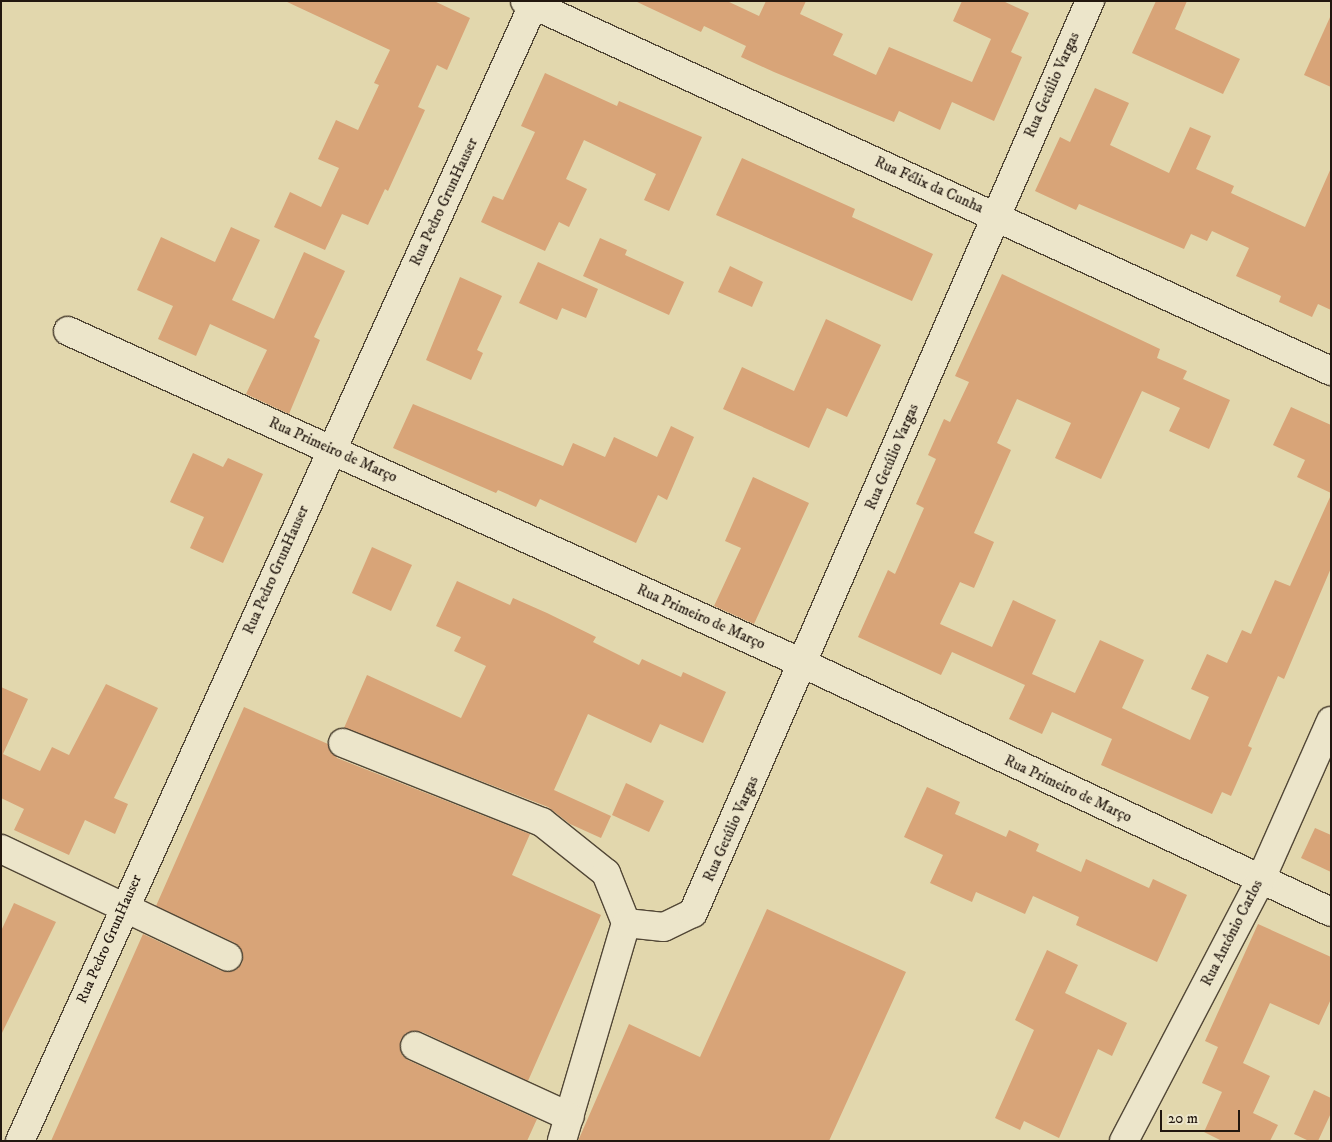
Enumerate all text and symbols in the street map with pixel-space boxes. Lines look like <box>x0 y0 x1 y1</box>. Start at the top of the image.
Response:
street label: Rua Getúlio Vargas <box>1021 29 1083 141</box>
street label: Rua Pedro GrunHauser <box>406 135 482 269</box>
street label: Rua Félix da Cunha <box>872 153 986 217</box>
street label: Rua Getúlio Vargas <box>862 401 922 513</box>
street label: Rua Primeiro de Março <box>266 414 400 486</box>
street label: Rua Pedro GrunHauser <box>239 503 313 637</box>
street label: Rua Primeiro de Março <box>634 581 768 653</box>
street label: Rua Primeiro de Março <box>1001 752 1135 826</box>
street label: Rua Getúlio Vargas <box>700 773 762 885</box>
street label: Rua Pedro GrunHauser <box>72 872 146 1006</box>
street label: Rua Antônio Carlos <box>1197 877 1267 989</box>
scale bar <box>1162 1100 1242 1132</box>
text: 20 m <box>1168 1109 1198 1128</box>

